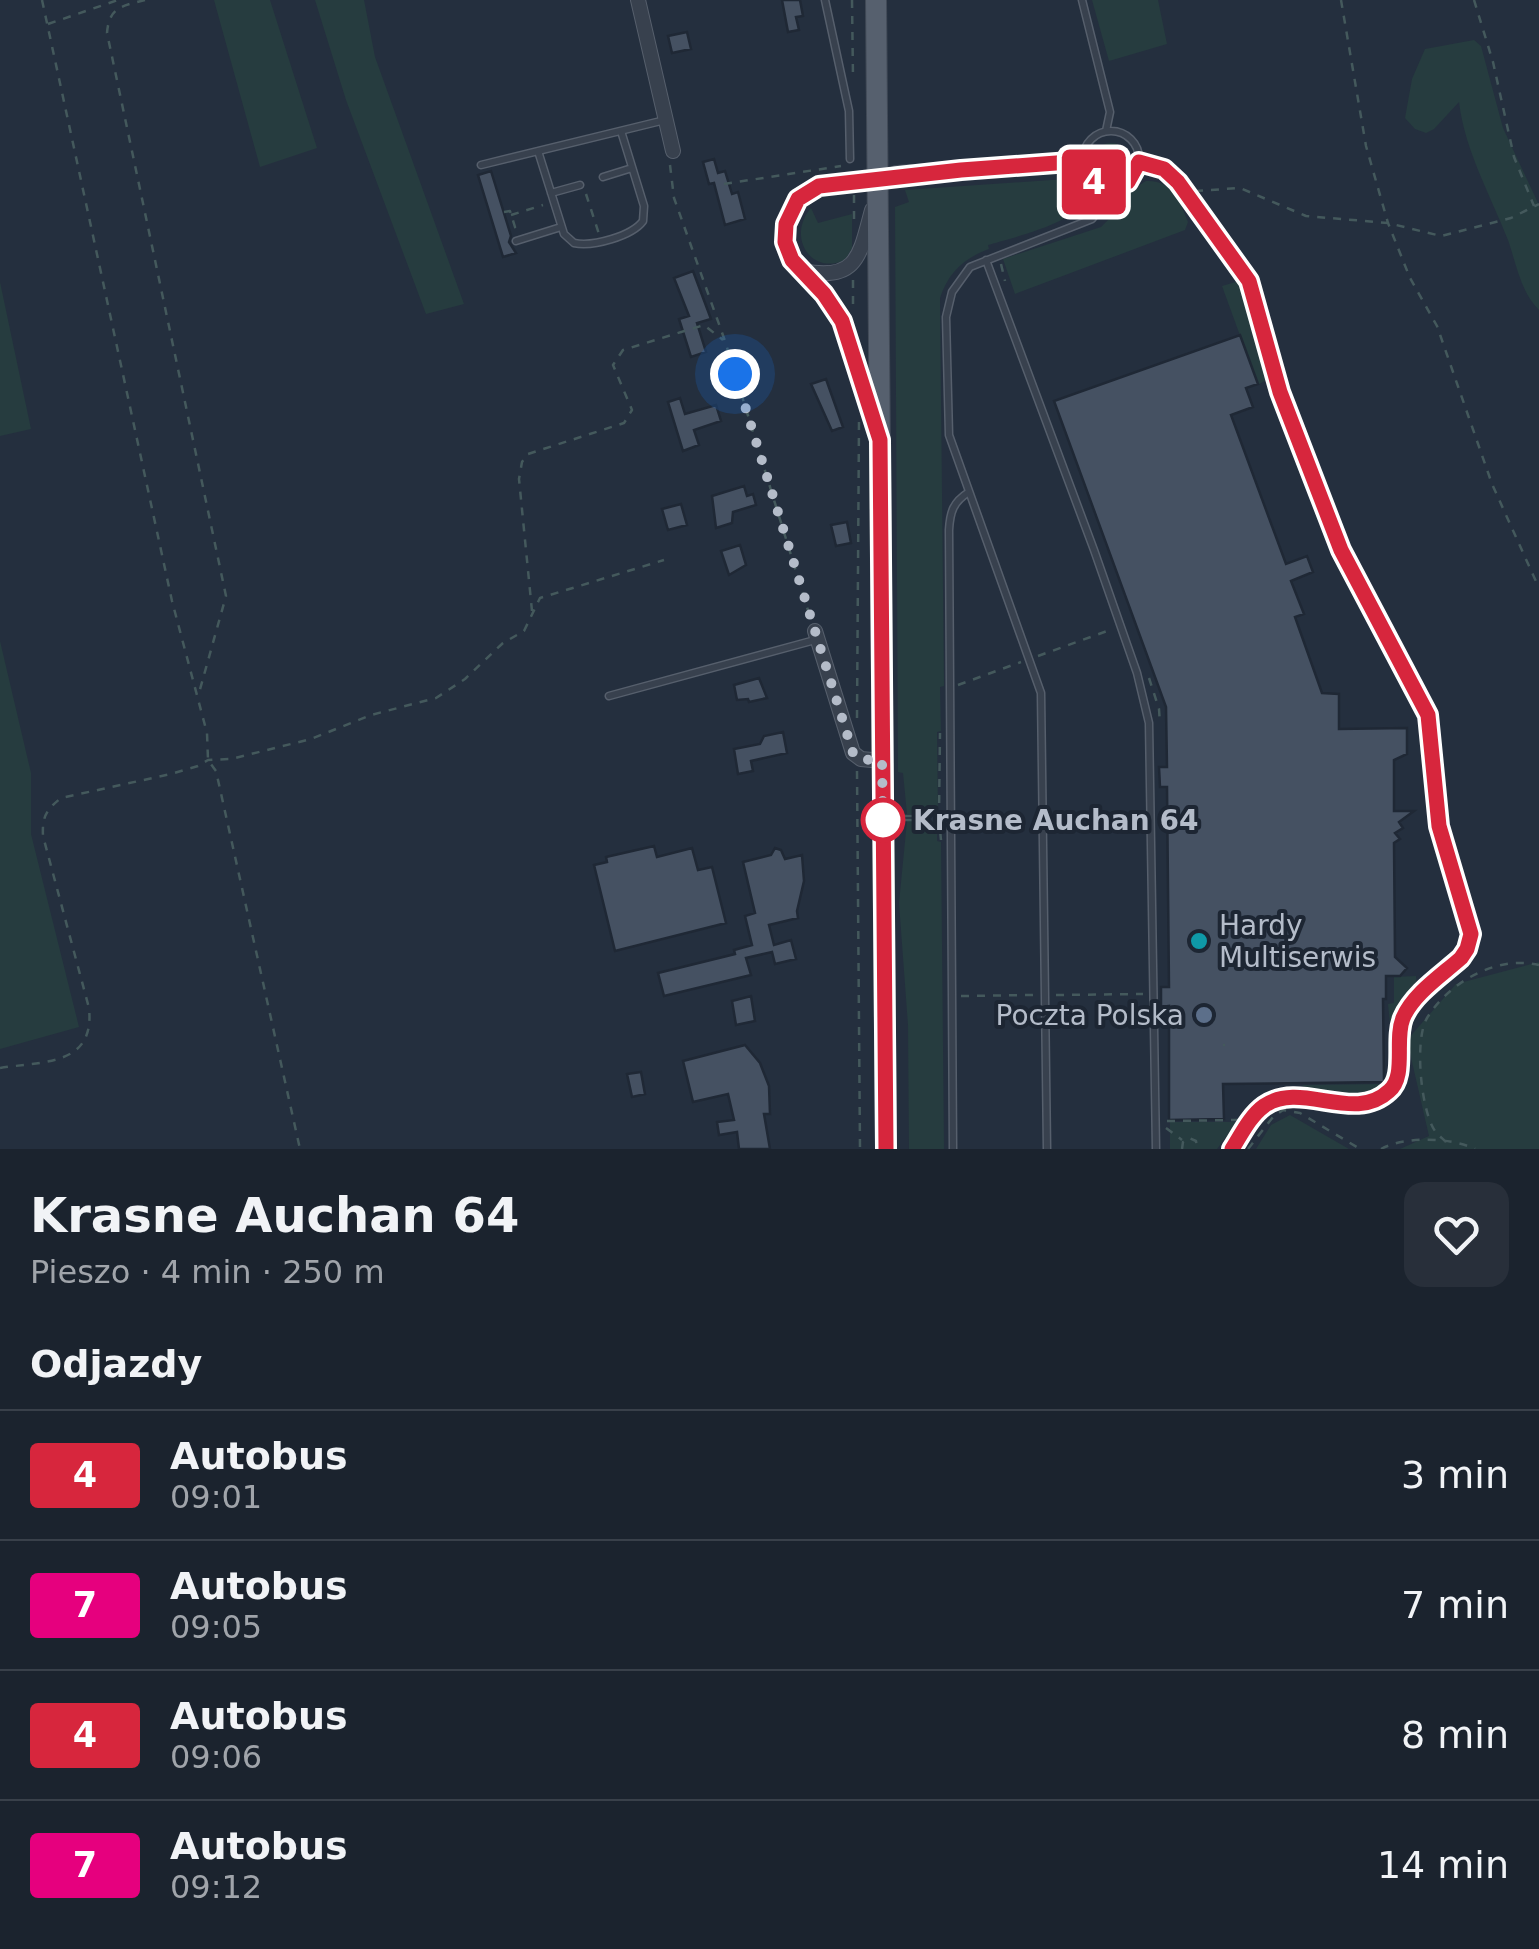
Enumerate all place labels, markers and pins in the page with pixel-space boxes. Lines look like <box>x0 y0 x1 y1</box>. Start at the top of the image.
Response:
marker: Krasne Auchan 64 <box>862 799 904 841</box>
place label: Krasne Auchan 64 <box>913 804 1198 837</box>
place label: Hardy Multiserwis <box>1219 909 1376 974</box>
marker: Hardy Multiserwis <box>1188 930 1210 952</box>
place label: Poczta Polska <box>996 999 1184 1032</box>
marker: Poczta Polska <box>1193 1004 1215 1026</box>

